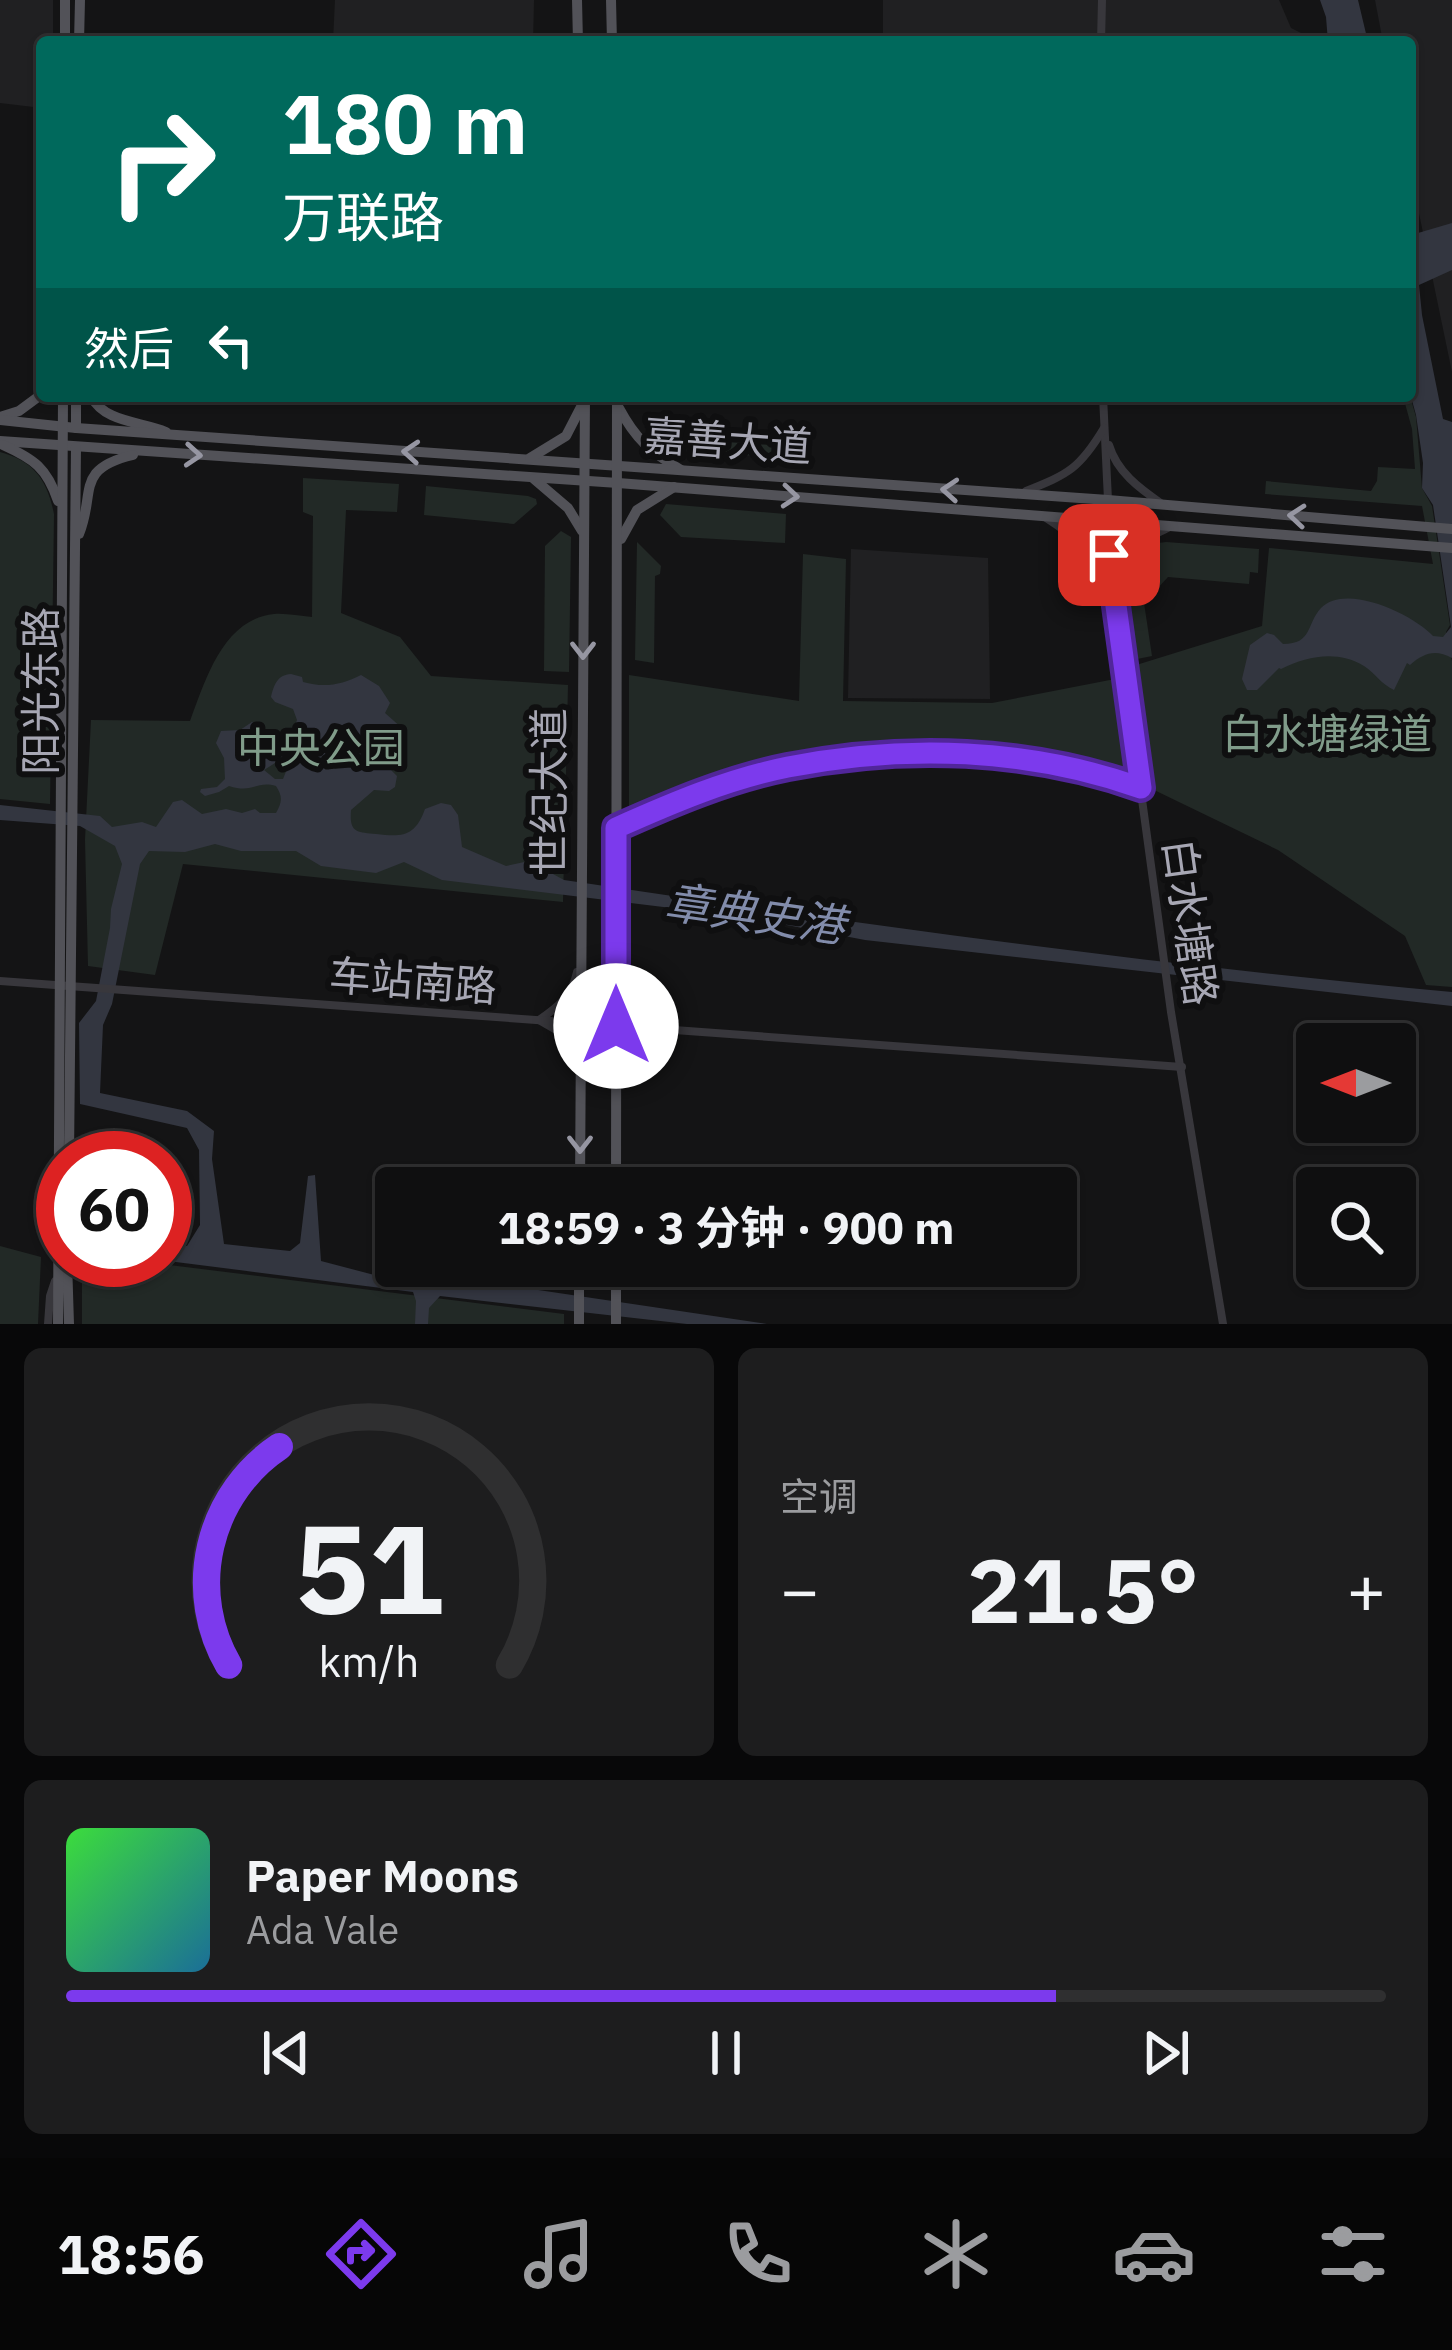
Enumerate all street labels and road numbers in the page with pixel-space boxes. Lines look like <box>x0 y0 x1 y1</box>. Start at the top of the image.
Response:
street label: 嘉善大道 <box>642 407 814 474</box>
street label: 阳光东路 <box>13 607 68 775</box>
street label: 世纪大道 <box>521 708 576 876</box>
street label: 白水塘路 <box>1152 835 1229 1009</box>
street label: 车站南路 <box>327 947 499 1014</box>

